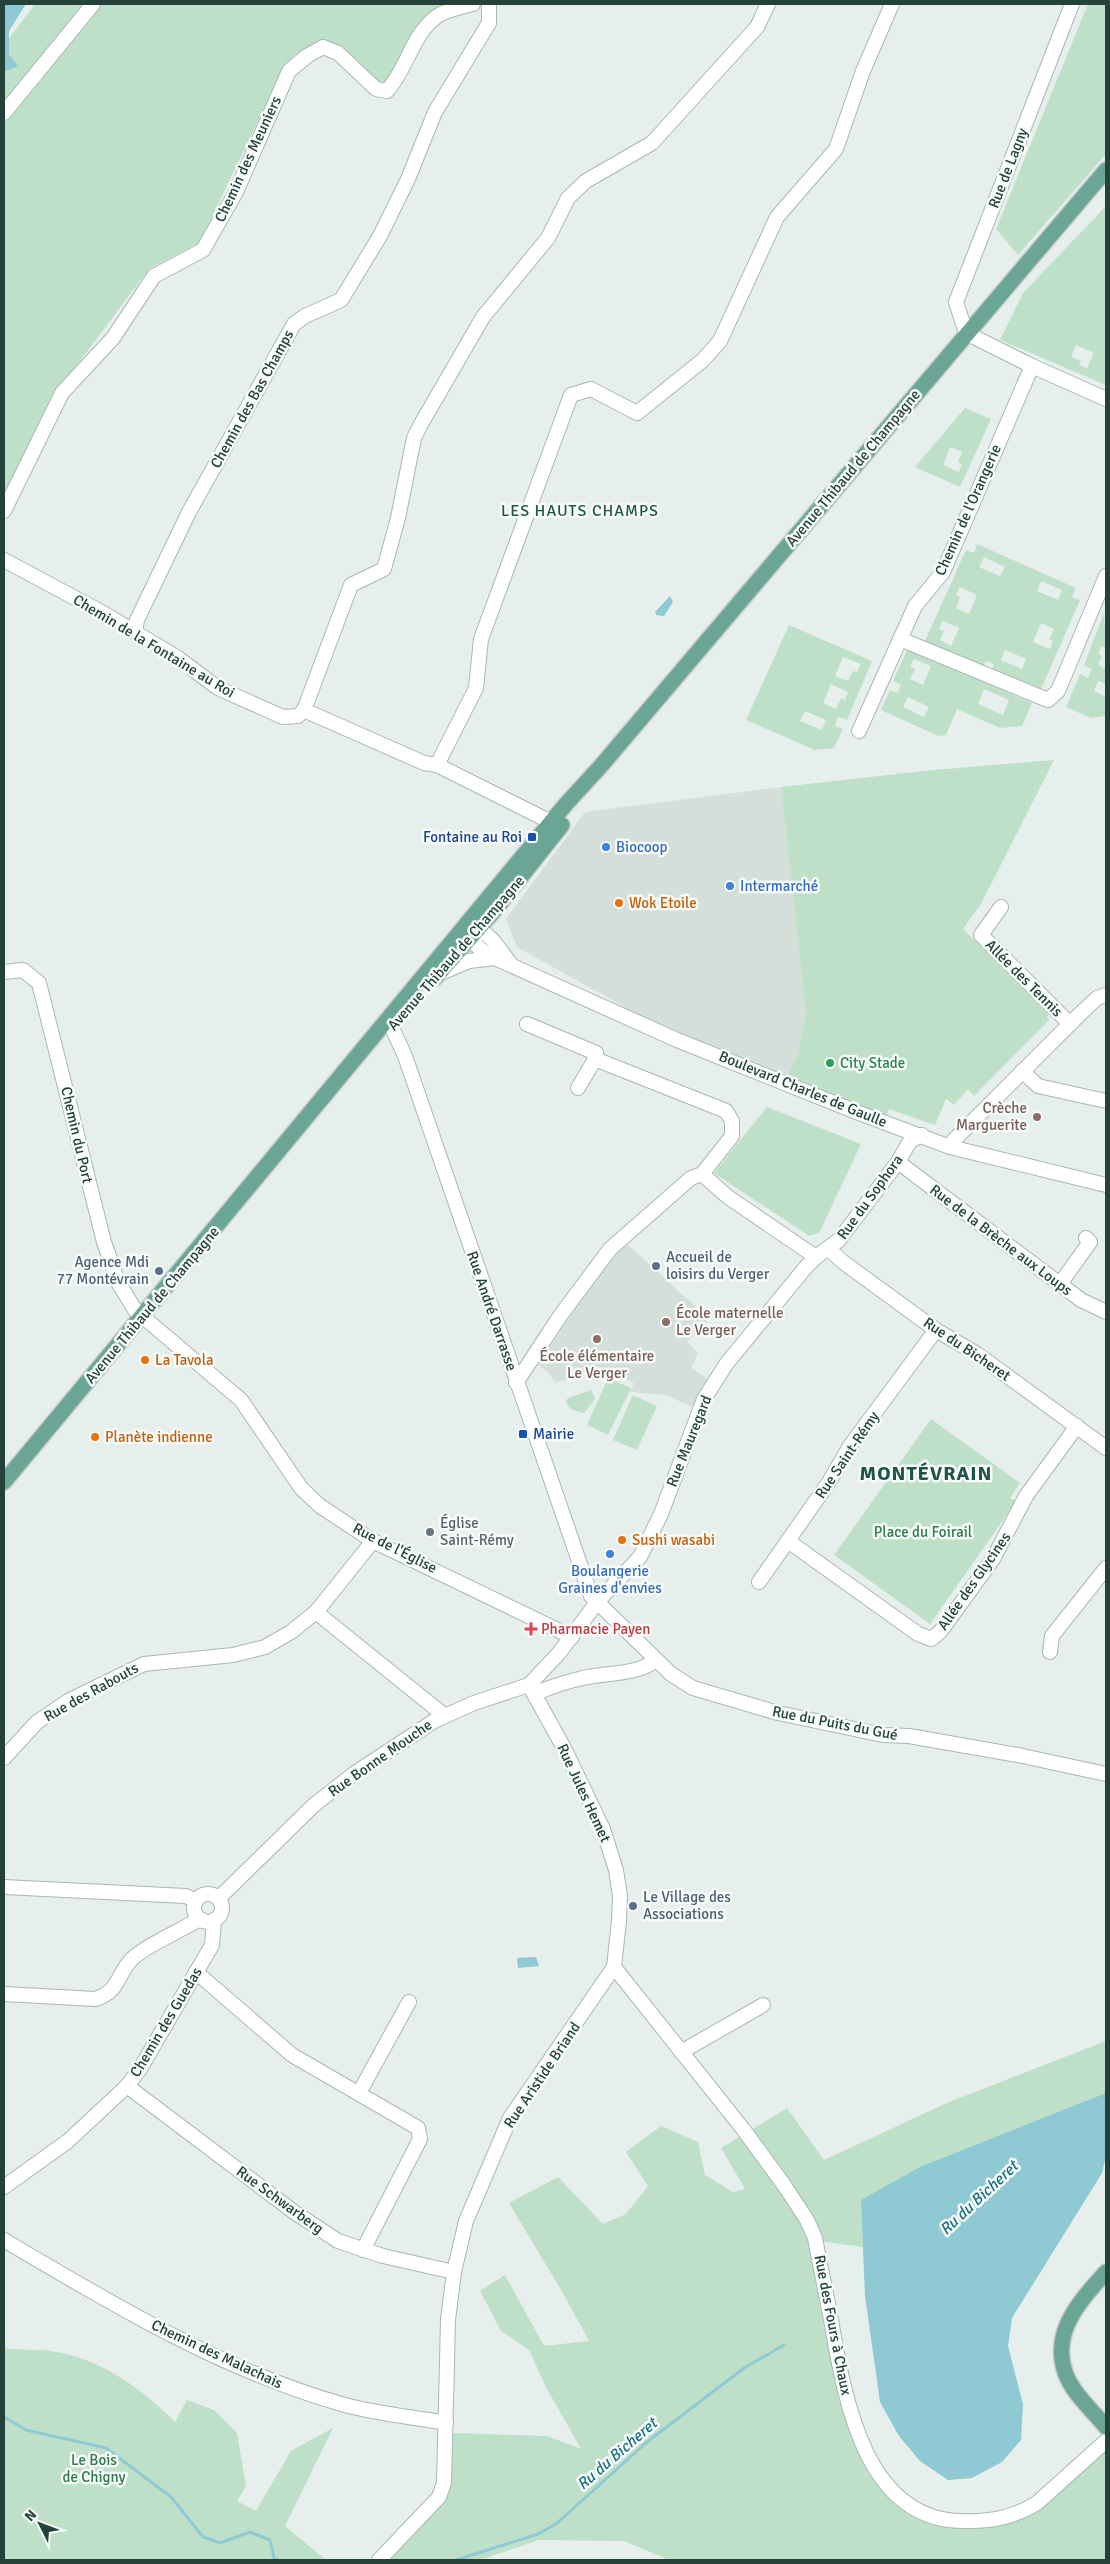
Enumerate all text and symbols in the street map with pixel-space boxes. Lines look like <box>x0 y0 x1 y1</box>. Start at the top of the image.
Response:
street label: Chemin des Meuniers <box>211 93 285 225</box>
street label: Rue de Lagny <box>984 125 1032 211</box>
street label: Chemin des Bas Champs <box>206 326 298 471</box>
street label: Avenue Thibaud de Champagne <box>782 386 924 550</box>
street label: Chemin de l'Orangerie <box>931 442 1005 578</box>
district label: LES HAUTS CHAMPS <box>501 501 659 521</box>
street label: Chemin de la Fontaine au Roi <box>70 591 238 701</box>
place label: Fontaine au Roi <box>423 828 522 846</box>
marker: Fontaine au Roi <box>526 831 538 843</box>
place label: Biocoop <box>616 838 668 856</box>
marker: Biocoop <box>600 841 612 853</box>
street label: Avenue Thibaud de Champagne <box>384 872 528 1034</box>
place label: Intermarché <box>740 877 818 895</box>
marker: Intermarché <box>724 880 736 892</box>
place label: Wok Etoile <box>629 894 697 912</box>
marker: Wok Etoile <box>613 897 625 909</box>
street label: Allée des Tennis <box>982 936 1067 1021</box>
street label: Boulevard Charles de Gaulle <box>716 1047 890 1131</box>
place label: City Stade <box>840 1054 905 1072</box>
marker: City Stade <box>824 1057 836 1069</box>
street label: Chemin du Port <box>57 1085 97 1185</box>
place label: Crèche Marguerite <box>956 1099 1027 1134</box>
marker: Crèche Marguerite <box>1031 1111 1043 1123</box>
street label: Rue du Sophora <box>833 1151 907 1243</box>
street label: Rue de la Brèche aux Loups <box>926 1181 1076 1300</box>
street label: Avenue Thibaud de Champagne <box>81 1223 223 1387</box>
place label: Accueil de loisirs du Verger <box>666 1248 770 1283</box>
street label: Rue André Darrasse <box>463 1249 521 1373</box>
place label: Agence Mdi 77 Montévrain <box>57 1253 149 1288</box>
marker: Accueil de loisirs du Verger <box>650 1260 662 1272</box>
marker: Agence Mdi 77 Montévrain <box>153 1265 165 1277</box>
place label: École maternelle Le Verger <box>676 1303 783 1339</box>
street label: Rue du Bicheret <box>920 1313 1014 1385</box>
marker: École maternelle Le Verger <box>660 1316 672 1328</box>
marker: École élémentaire Le Verger <box>591 1333 603 1345</box>
place label: École élémentaire Le Verger <box>540 1346 654 1382</box>
place label: La Tavola <box>155 1351 214 1369</box>
marker: La Tavola <box>139 1354 151 1366</box>
street label: Rue Mauregard <box>662 1393 716 1489</box>
street label: Rue Saint-Rémy <box>811 1408 883 1502</box>
place label: Mairie <box>533 1425 574 1443</box>
place label: Planète indienne <box>105 1428 213 1446</box>
marker: Mairie <box>517 1428 529 1440</box>
marker: Planète indienne <box>89 1431 101 1443</box>
district label: MONTÉVRAIN <box>860 1461 992 1486</box>
place label: Église Saint-Rémy <box>440 1513 514 1549</box>
street label: Rue de l'Église <box>350 1518 441 1577</box>
park label: Place du Foirail <box>874 1523 972 1541</box>
marker: Église Saint-Rémy <box>424 1526 436 1538</box>
street label: Allée des Glycines <box>934 1528 1015 1633</box>
place label: Sushi wasabi <box>632 1531 715 1549</box>
marker: Sushi wasabi <box>616 1534 628 1546</box>
marker: Boulangerie Graines d'envies <box>604 1548 616 1560</box>
place label: Boulangerie Graines d'envies <box>558 1562 662 1597</box>
place label: Pharmacie Payen <box>541 1620 651 1638</box>
marker: Pharmacie Payen <box>525 1623 537 1635</box>
street label: Rue des Rabouts <box>41 1658 142 1725</box>
street label: Rue du Puits du Gué <box>771 1702 899 1744</box>
street label: Rue Bonne Mouche <box>325 1715 435 1801</box>
street label: Rue Jules Hemet <box>553 1741 615 1845</box>
place label: Le Village des Associations <box>643 1888 731 1923</box>
marker: Le Village des Associations <box>627 1900 639 1912</box>
street label: Chemin des Guedas <box>126 1963 206 2080</box>
street label: Rue Aristide Briand <box>500 2019 584 2131</box>
water label: Ru du Bicheret <box>936 2155 1024 2239</box>
street label: Rue Schwarberg <box>233 2162 327 2238</box>
street label: Rue des Fours à Chaux <box>811 2253 855 2397</box>
street label: Chemin des Malachais <box>149 2316 286 2393</box>
water label: Ru du Bicheret <box>573 2412 663 2494</box>
park label: Le Bois de Chigny <box>63 2451 125 2486</box>
north arrow <box>15 2499 65 2549</box>
text: N <box>21 2506 40 2525</box>

